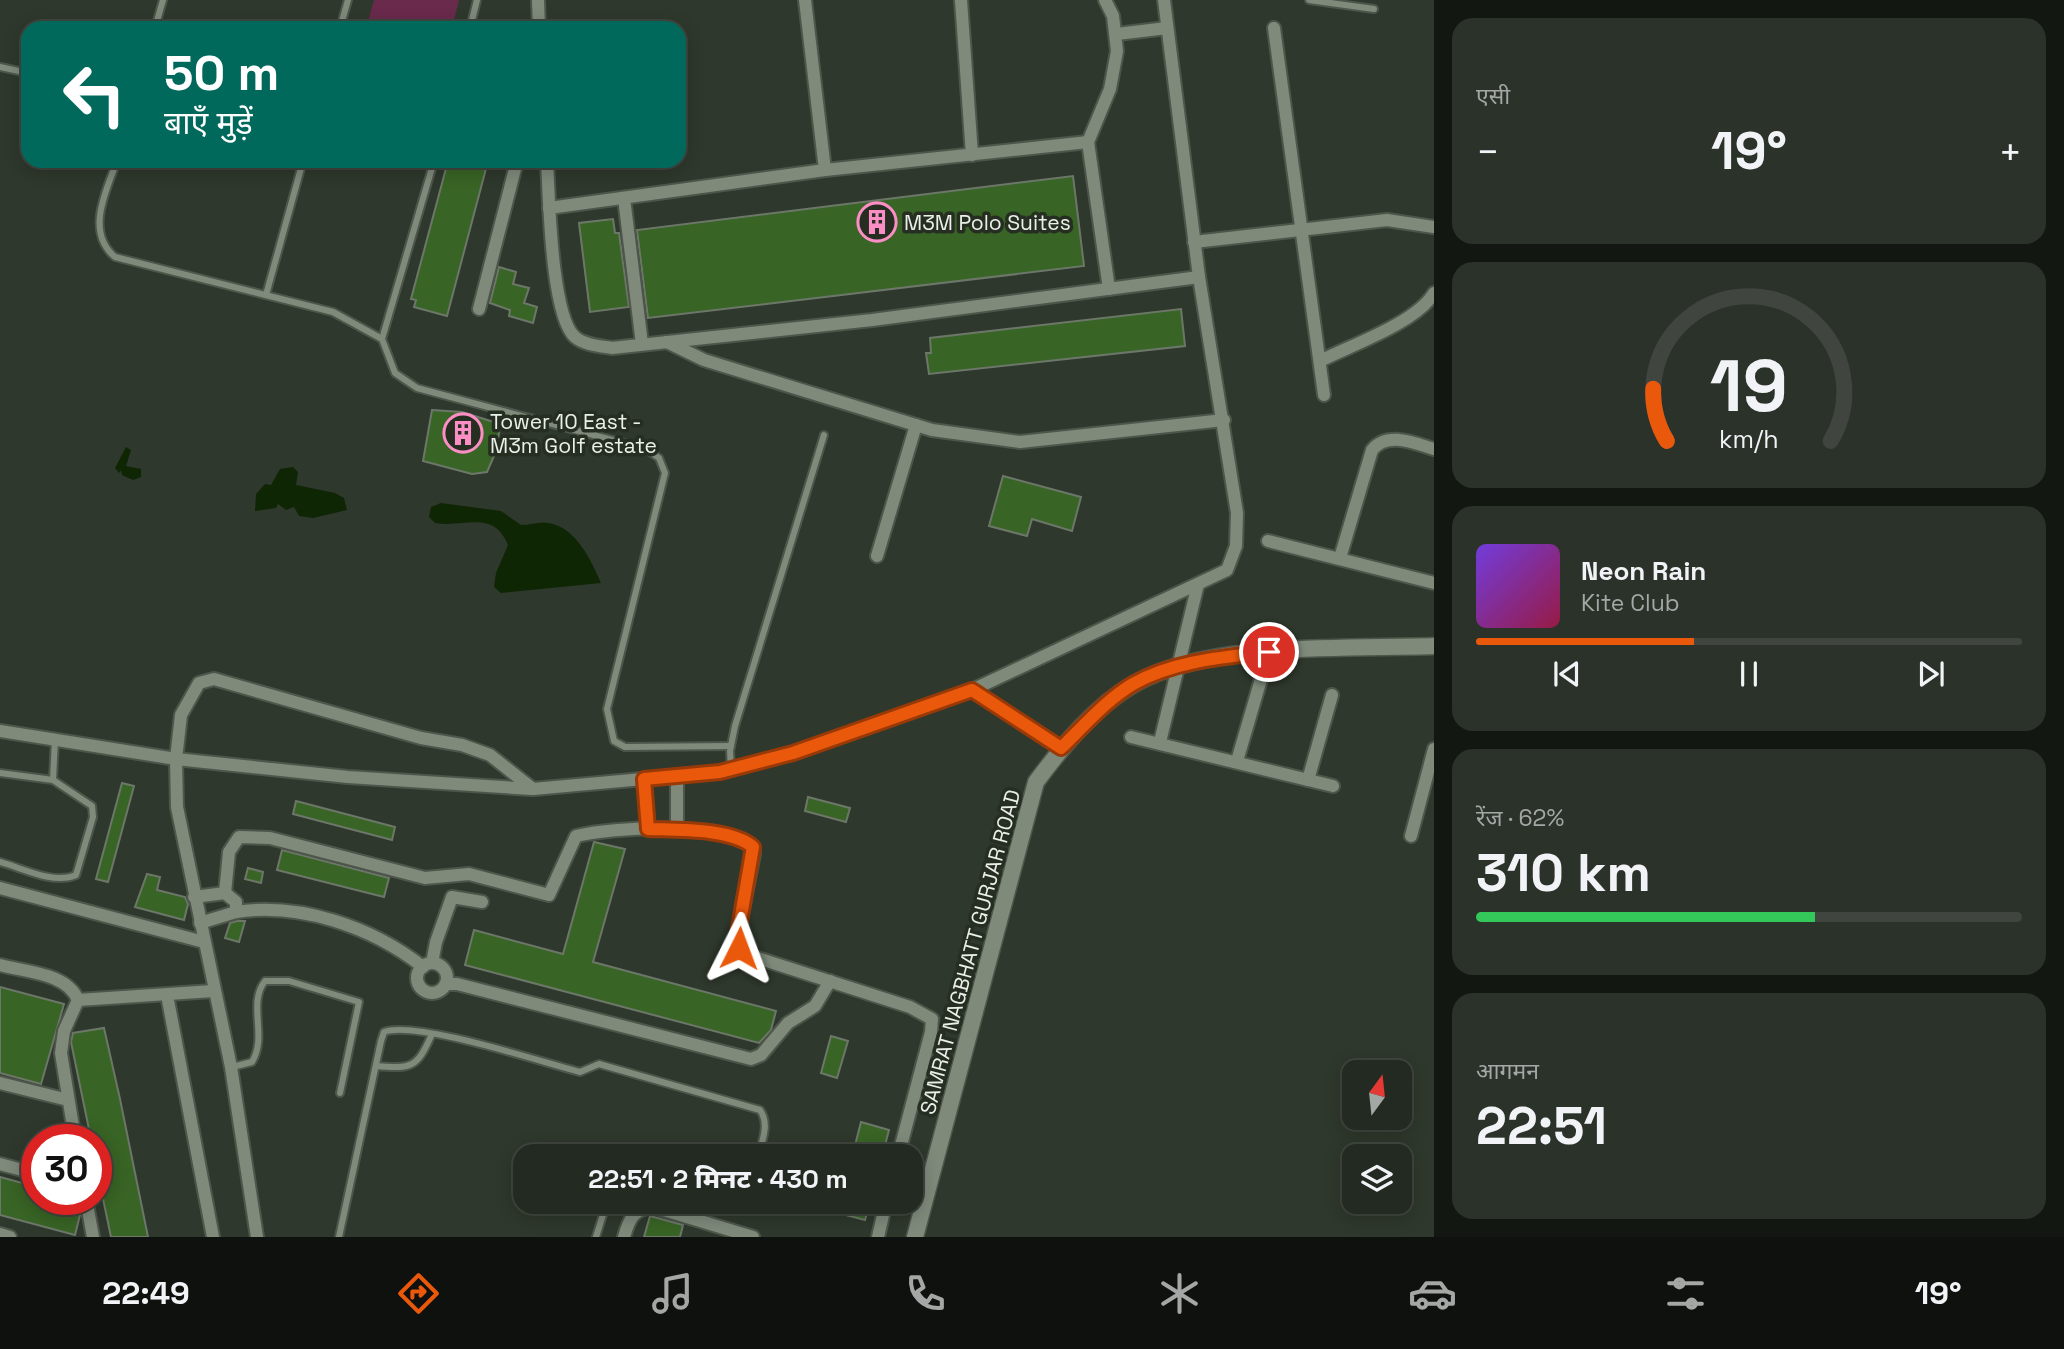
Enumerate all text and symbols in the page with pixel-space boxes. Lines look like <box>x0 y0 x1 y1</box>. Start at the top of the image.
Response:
text: 50 m <box>164 42 279 104</box>
icon: left <box>49 49 140 140</box>
text: एसी <box>1476 81 1510 111</box>
text: बाएँ मुड़ें <box>164 103 253 143</box>
text: 19° <box>1711 118 1787 184</box>
text: − <box>1476 128 1500 176</box>
text: + <box>1998 128 2022 176</box>
building icon: M3M Polo Suites <box>856 201 898 243</box>
place label: M3M Polo Suites <box>904 209 1071 236</box>
text: 19 <box>1710 339 1788 432</box>
place label: Tower 10 East - M3m Golf estate <box>490 408 657 459</box>
building icon: Tower 10 East - M3m Golf estate <box>442 412 484 454</box>
text: km/h <box>1719 422 1779 454</box>
text: Neon Rain <box>1581 554 1706 588</box>
text: Kite Club <box>1581 588 1680 618</box>
pin <box>1239 622 1299 682</box>
icon: arrive <box>1250 633 1288 671</box>
icon: previous <box>1548 655 1586 693</box>
icon: pause <box>1730 655 1768 693</box>
icon: next <box>1912 655 1950 693</box>
street label: SAMRAT NAGBHATT GURJAR ROAD <box>914 787 1026 1117</box>
text: रेंज · 62% <box>1476 803 1564 833</box>
text: 310 km <box>1476 840 1651 906</box>
position arrow <box>702 911 776 985</box>
text: आगमन <box>1476 1056 1539 1086</box>
north arrow <box>1342 1060 1412 1130</box>
map controls <box>1342 1060 1412 1214</box>
text: 22:51 <box>1476 1093 1607 1159</box>
speed limit sign: 30 <box>21 1124 112 1215</box>
button: layers <box>1342 1144 1412 1214</box>
text: 22:51 · 2 मिनट · 430 m <box>588 1162 848 1196</box>
icon: directions <box>394 1269 443 1318</box>
icon: music <box>648 1269 697 1318</box>
icon: phone <box>901 1269 950 1318</box>
icon: climate <box>1155 1269 1204 1318</box>
icon: car <box>1408 1269 1457 1318</box>
icon: filters <box>1661 1269 1710 1318</box>
text: 22:49 <box>102 1273 190 1313</box>
text: 19° <box>1915 1273 1962 1313</box>

